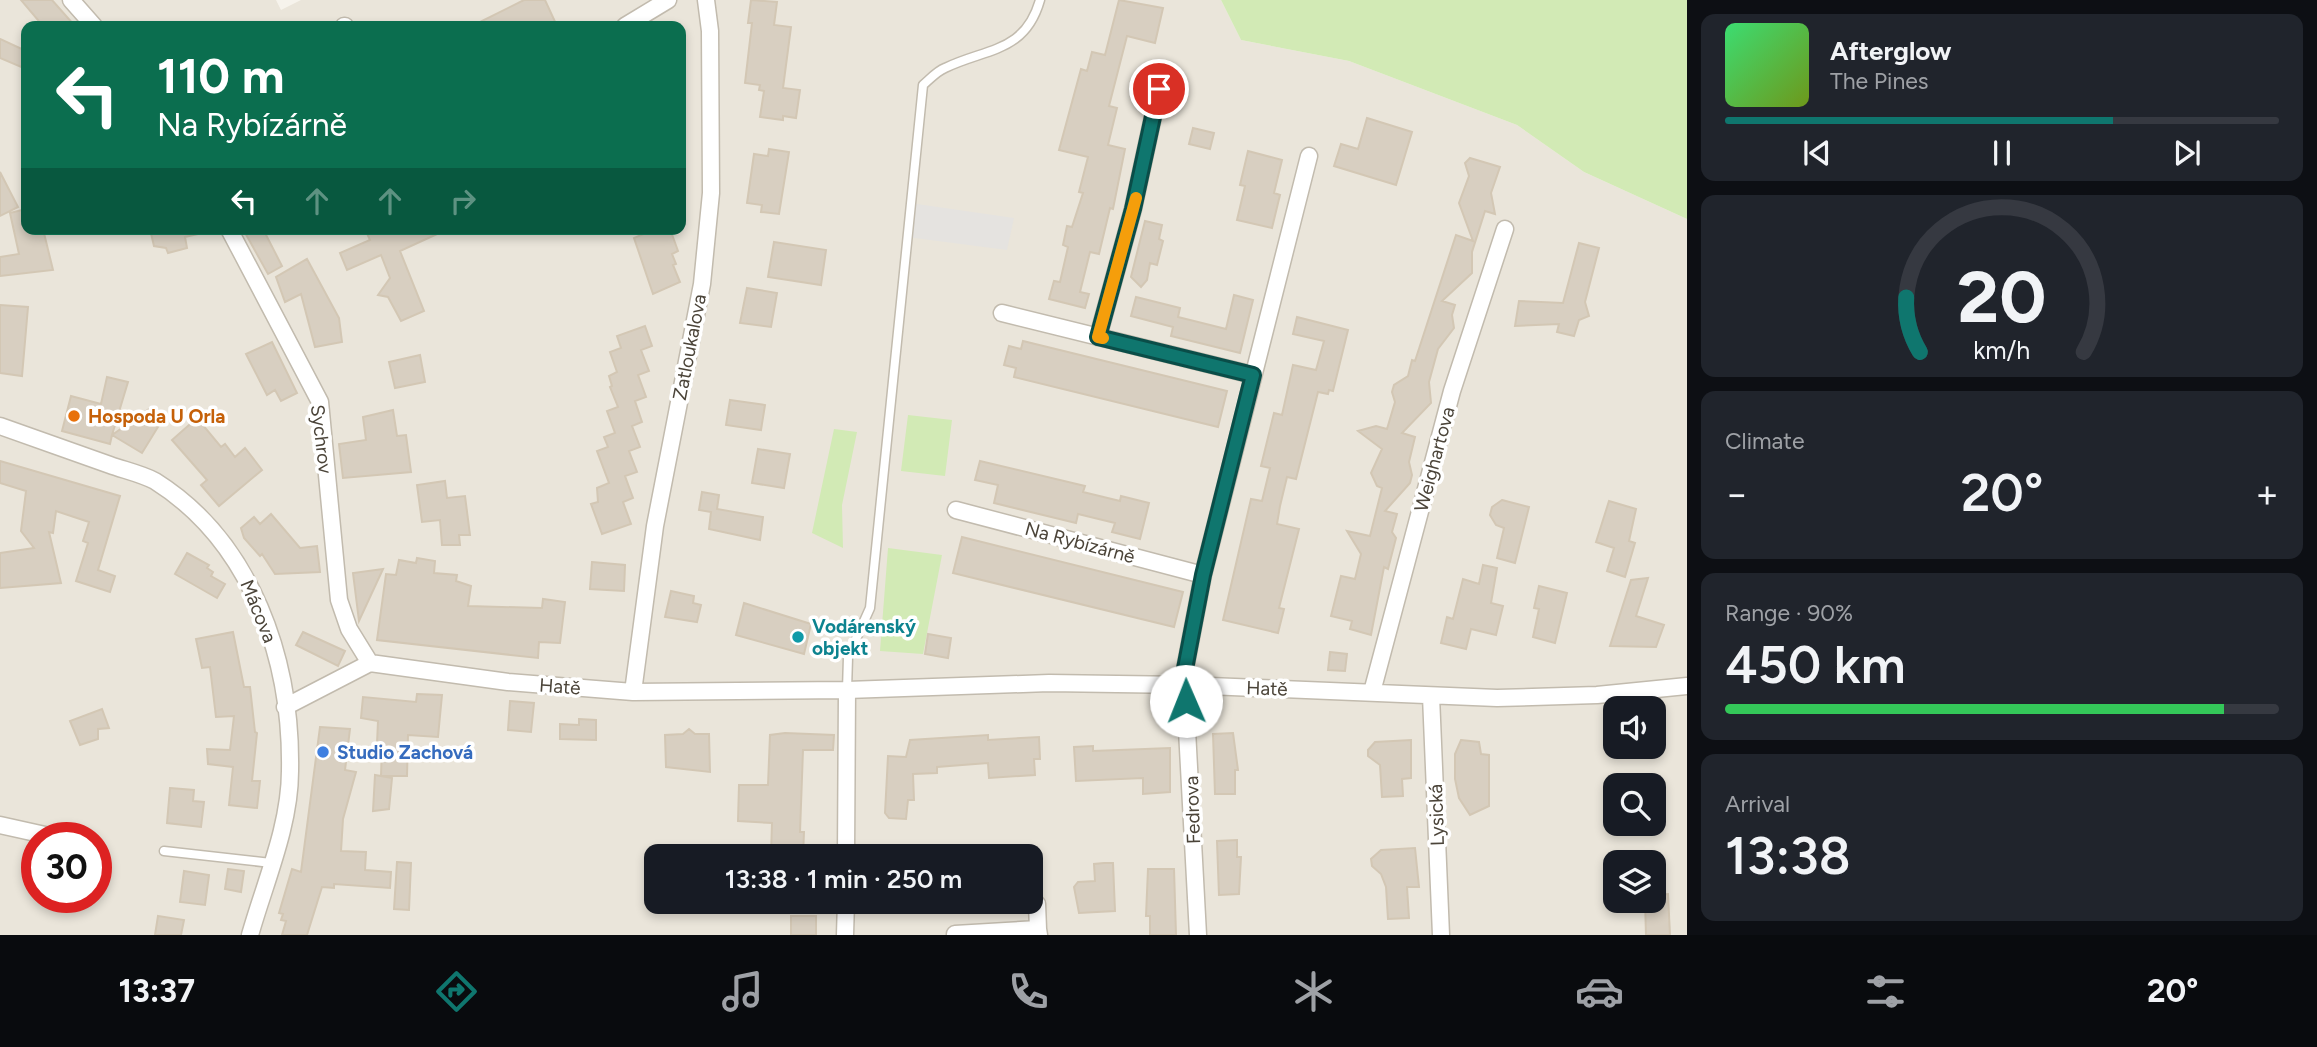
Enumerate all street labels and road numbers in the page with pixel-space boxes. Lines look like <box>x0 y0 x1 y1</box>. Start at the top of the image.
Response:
street label: Zatloukalova <box>668 292 711 402</box>
street label: Sychrov <box>306 403 337 475</box>
street label: Weighartova <box>1409 404 1459 514</box>
street label: Na Rybízárně <box>1022 517 1137 568</box>
street label: Mácova <box>235 576 282 646</box>
street label: Hatě <box>538 674 581 699</box>
street label: Hatě <box>1246 676 1288 701</box>
street label: Fedrova <box>1180 775 1205 844</box>
street label: Lysická <box>1424 784 1449 846</box>

